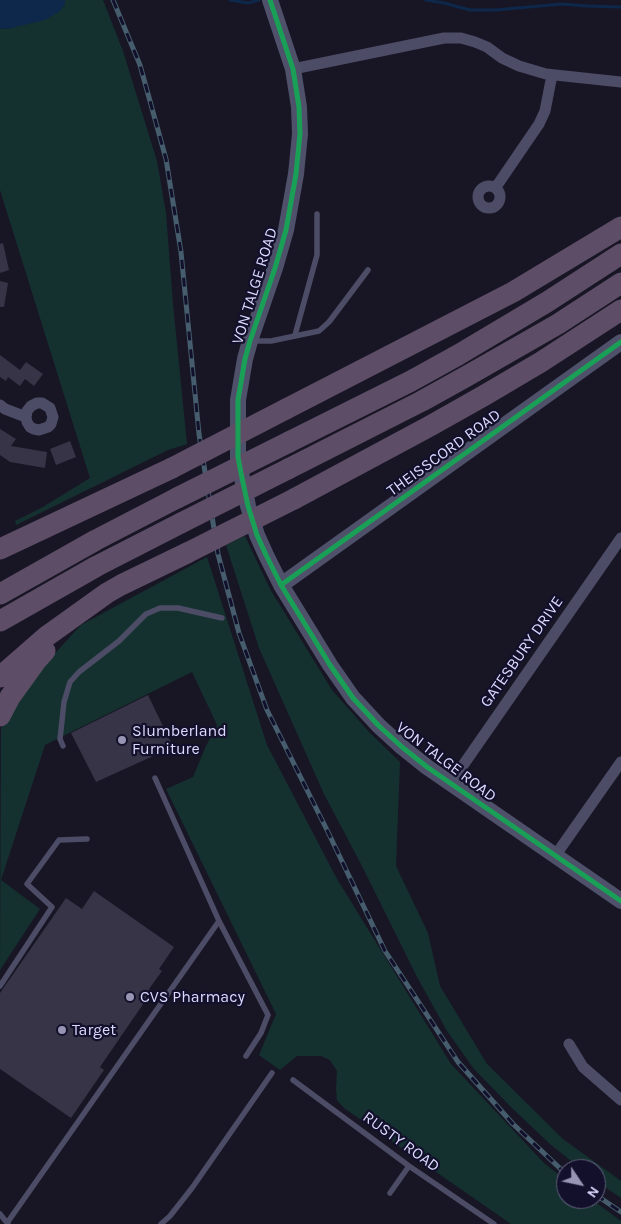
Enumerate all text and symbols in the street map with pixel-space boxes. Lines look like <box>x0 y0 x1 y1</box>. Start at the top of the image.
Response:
street label: VON TALGE ROAD <box>228 225 282 347</box>
street label: THEISSCORD ROAD <box>383 405 505 501</box>
street label: GATESBURY DRIVE <box>477 593 567 711</box>
street label: VON TALGE ROAD <box>392 718 500 806</box>
place label: Slumberland Furniture <box>132 721 227 759</box>
marker: Slumberland Furniture <box>116 734 128 746</box>
place label: CVS Pharmacy <box>140 987 245 1007</box>
marker: CVS Pharmacy <box>124 991 136 1003</box>
place label: Target <box>72 1020 116 1040</box>
marker: Target <box>56 1024 68 1036</box>
street label: RUSTY ROAD <box>359 1108 443 1176</box>
north arrow <box>556 1159 606 1209</box>
text: N <box>583 1183 603 1201</box>

